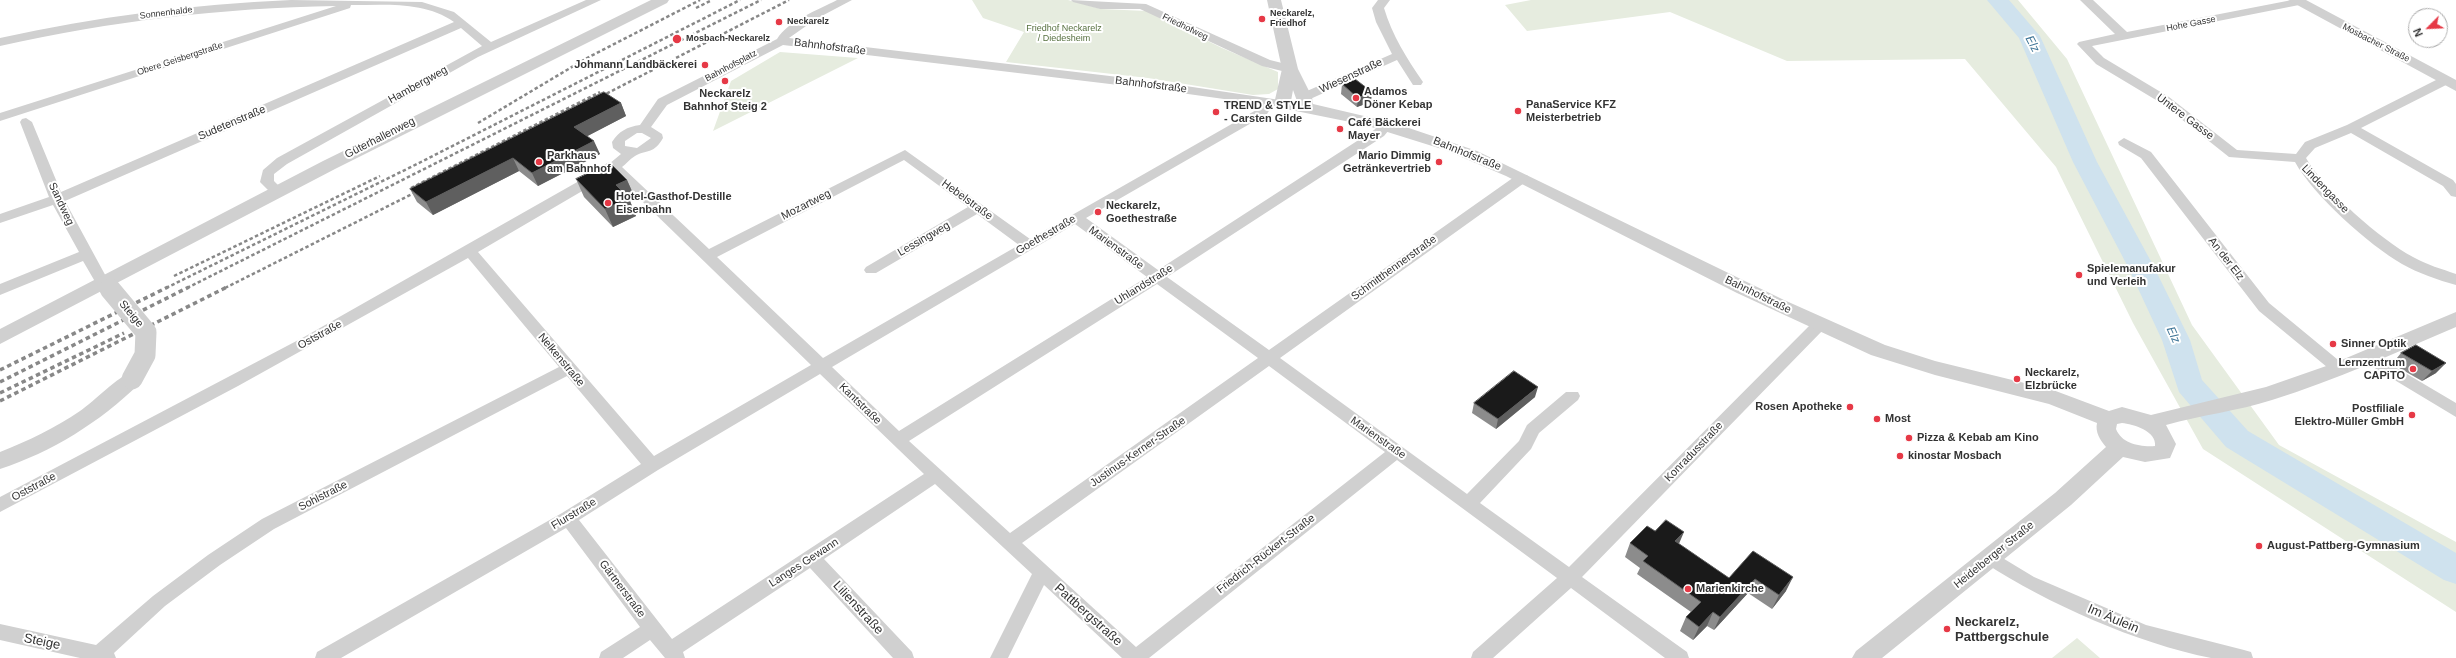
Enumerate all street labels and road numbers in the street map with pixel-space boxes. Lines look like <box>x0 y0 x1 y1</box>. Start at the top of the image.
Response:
street label: Sonnenhalde <box>139 4 193 22</box>
street label: Friedhofweg <box>1160 11 1210 43</box>
street label: Hohe Gasse <box>2165 14 2217 34</box>
street label: Mosbacher Straße <box>2341 21 2411 65</box>
street label: Bahnhofstraße <box>793 36 867 58</box>
street label: Obere Geisbergstraße <box>136 40 224 78</box>
street label: Bahnhofsplatz <box>703 48 759 84</box>
street label: Wiesenstraße <box>1317 56 1385 96</box>
street label: Hambergweg <box>386 63 450 107</box>
street label: Bahnhofstraße <box>1114 74 1188 96</box>
street label: Untere Gasse <box>2154 91 2216 143</box>
street label: Sudetenstraße <box>196 103 268 143</box>
street label: Güterhallenweg <box>343 115 417 161</box>
street label: Bahnhofstraße <box>1431 134 1503 174</box>
street label: Lindengasse <box>2299 162 2351 216</box>
street label: Hebelstraße <box>939 177 995 223</box>
street label: Sandweg <box>45 180 77 228</box>
street label: Mozartweg <box>779 187 833 223</box>
street label: Goethestraße <box>1014 212 1078 258</box>
street label: Lessingweg <box>896 219 952 259</box>
street label: Marienstraße <box>1086 224 1146 272</box>
street label: Schmitthennerstraße <box>1349 233 1439 303</box>
street label: An der Elz <box>2205 235 2247 283</box>
street label: Uhlandstraße <box>1113 262 1175 308</box>
street label: Bahnhofstraße <box>1723 273 1793 317</box>
street label: Steige <box>116 298 146 330</box>
street label: Oststraße <box>296 318 344 352</box>
street label: Nelkenstraße <box>535 331 587 389</box>
street label: Kantstraße <box>836 381 884 427</box>
street label: Justinus-Kerner-Straße <box>1088 414 1188 490</box>
street label: Marienstraße <box>1348 414 1408 462</box>
street label: Konradusstraße <box>1662 419 1726 485</box>
street label: Oststraße <box>10 470 58 504</box>
street label: Sohlstraße <box>296 478 350 514</box>
street label: Flurstraße <box>549 495 599 533</box>
street label: Friedrich-Rückert-Straße <box>1214 512 1318 596</box>
street label: Heidelberger Straße <box>1951 519 2037 591</box>
street label: Langes Gewann <box>767 536 841 590</box>
street label: Gärtnerstraße <box>596 558 648 620</box>
street label: Lilienstraße <box>829 578 887 638</box>
street label: Pattbergstraße <box>1051 580 1125 650</box>
street label: Im Äulein <box>2085 601 2141 637</box>
street label: Steige <box>22 631 62 653</box>

